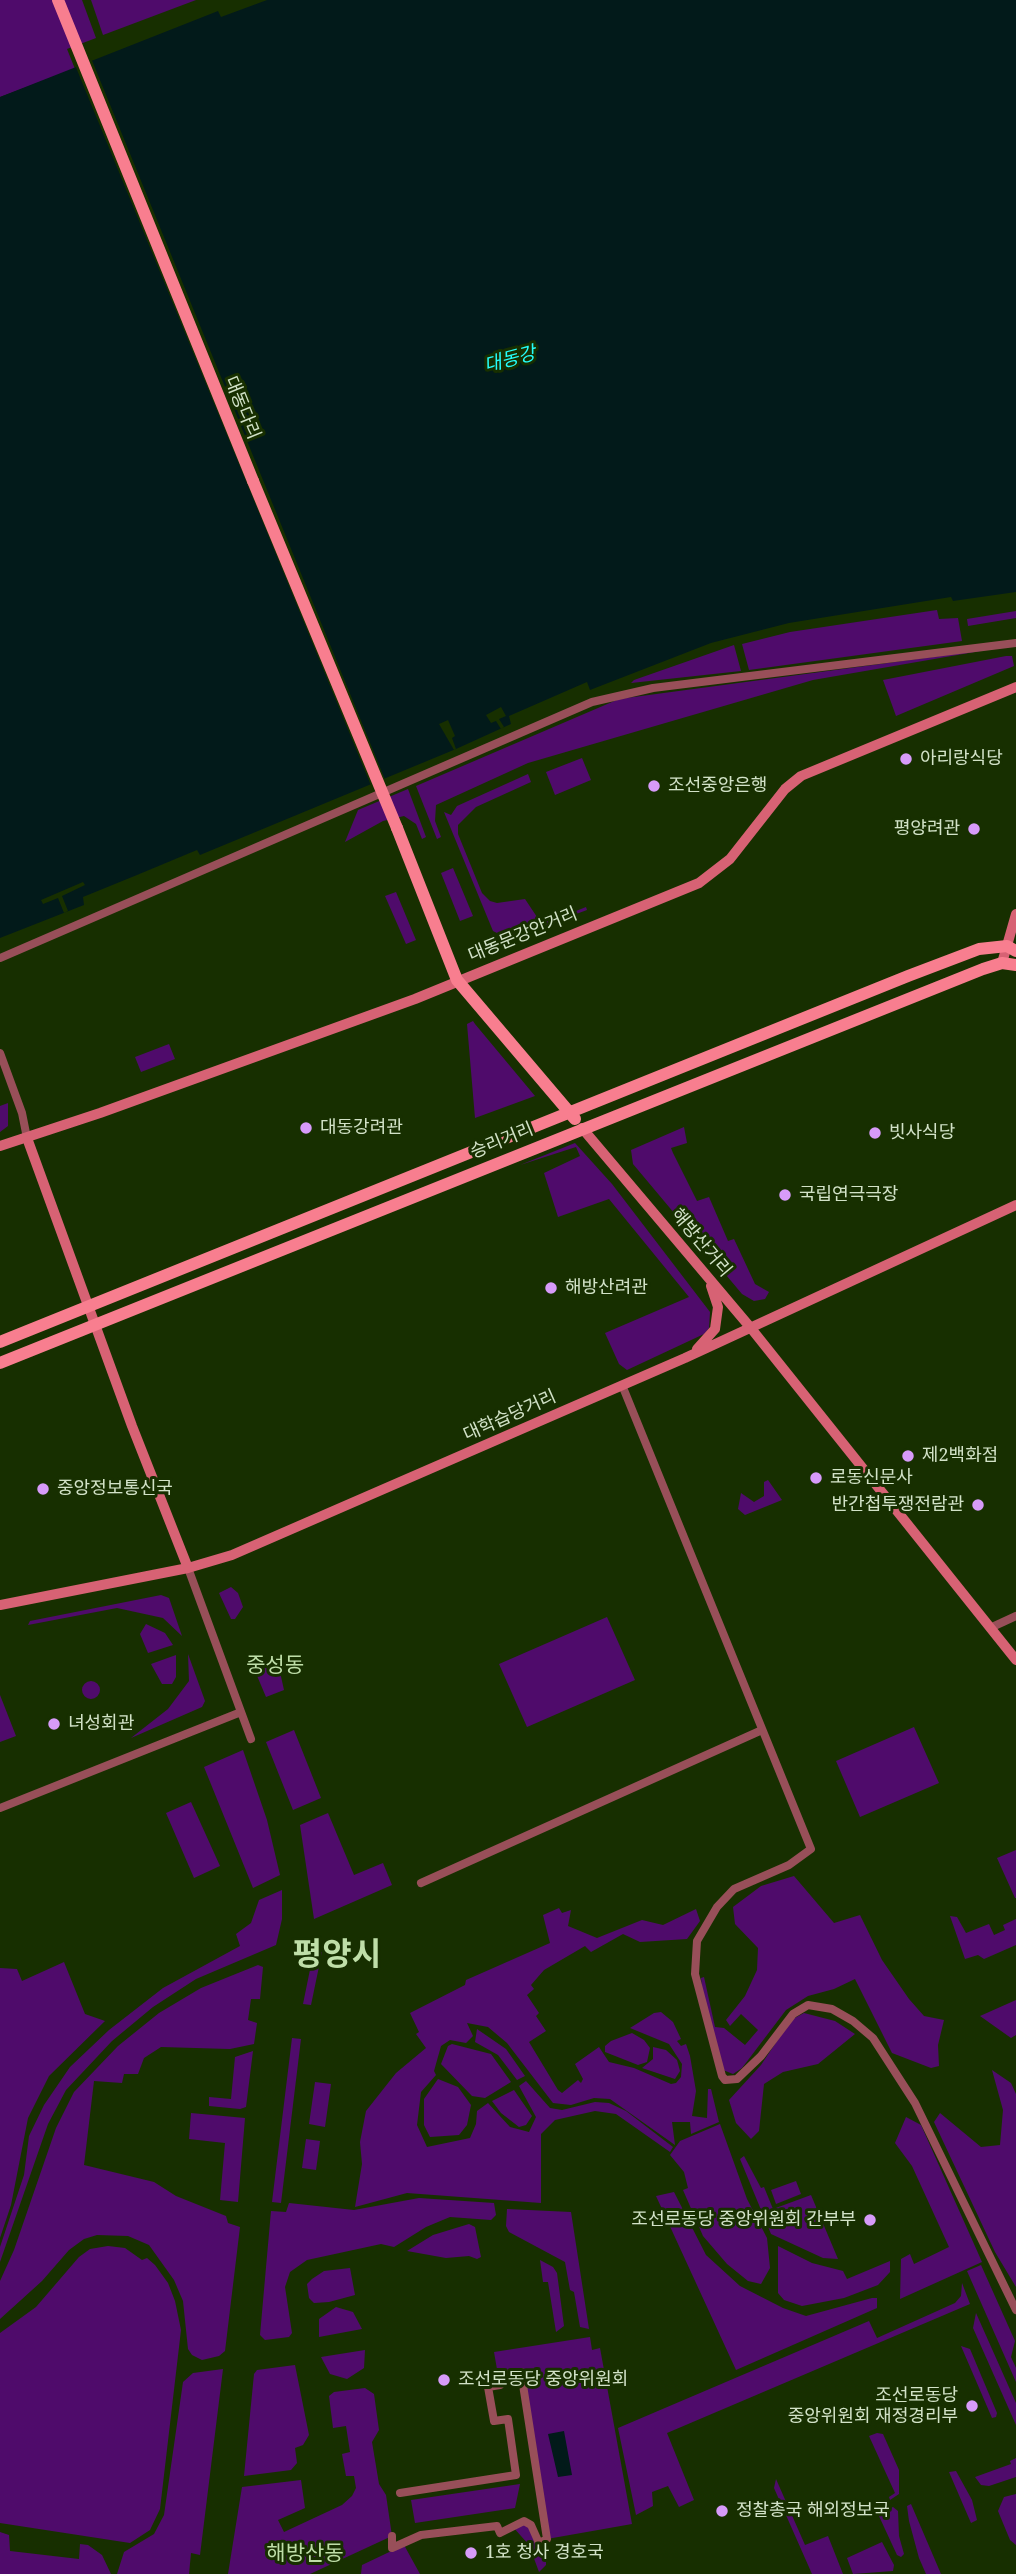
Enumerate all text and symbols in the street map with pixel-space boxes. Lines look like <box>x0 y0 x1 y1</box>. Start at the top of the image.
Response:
water label: 대동강 <box>482 342 538 378</box>
street label: 대동다리 <box>220 373 264 443</box>
place label: 아리랑식당 <box>920 748 1003 770</box>
marker: 아리랑식당 <box>898 751 914 767</box>
place label: 조선중앙은행 <box>668 775 767 797</box>
marker: 조선중앙은행 <box>646 778 662 794</box>
place label: 평양려관 <box>894 818 960 840</box>
marker: 평양려관 <box>966 821 982 837</box>
street label: 대동문강안거리 <box>465 903 581 967</box>
place label: 대동강려관 <box>320 1117 403 1139</box>
street label: 승리거리 <box>467 1119 537 1163</box>
marker: 대동강려관 <box>298 1120 314 1136</box>
place label: 빗사식당 <box>889 1122 955 1144</box>
marker: 빗사식당 <box>867 1125 883 1141</box>
place label: 국립연극극장 <box>799 1184 898 1206</box>
marker: 국립연극극장 <box>777 1187 793 1203</box>
street label: 해방산거리 <box>666 1204 736 1282</box>
place label: 해방산려관 <box>565 1277 648 1299</box>
marker: 해방산려관 <box>543 1280 559 1296</box>
street label: 대학습당거리 <box>460 1386 560 1446</box>
place label: 제2백화점 <box>922 1445 998 1467</box>
marker: 제2백화점 <box>900 1448 916 1464</box>
place label: 로동신문사 <box>830 1467 913 1489</box>
marker: 로동신문사 <box>808 1470 824 1486</box>
place label: 중앙정보통신국 <box>57 1478 173 1500</box>
marker: 중앙정보통신국 <box>35 1481 51 1497</box>
place label: 반간첩투쟁전람관 <box>832 1494 964 1516</box>
marker: 반간첩투쟁전람관 <box>970 1497 986 1513</box>
district label: 중성동 <box>246 1653 304 1679</box>
place label: 녀성회관 <box>68 1713 134 1735</box>
marker: 녀성회관 <box>46 1716 62 1732</box>
district label: 평양시 <box>293 1937 381 1975</box>
place label: 조선로동당 중앙위원회 간부부 <box>631 2209 856 2231</box>
marker: 조선로동당 중앙위원회 간부부 <box>862 2212 878 2228</box>
place label: 조선로동당 중앙위원회 <box>458 2369 628 2391</box>
marker: 조선로동당 중앙위원회 <box>436 2372 452 2388</box>
place label: 조선로동당 중앙위원회 재정경리부 <box>788 2385 958 2428</box>
marker: 조선로동당 중앙위원회 재정경리부 <box>964 2398 980 2414</box>
place label: 정찰총국 해외정보국 <box>736 2500 890 2522</box>
marker: 정찰총국 해외정보국 <box>714 2503 730 2519</box>
district label: 해방산동 <box>266 2541 344 2567</box>
place label: 1호 청사 경호국 <box>485 2542 604 2564</box>
marker: 1호 청사 경호국 <box>463 2545 479 2561</box>

